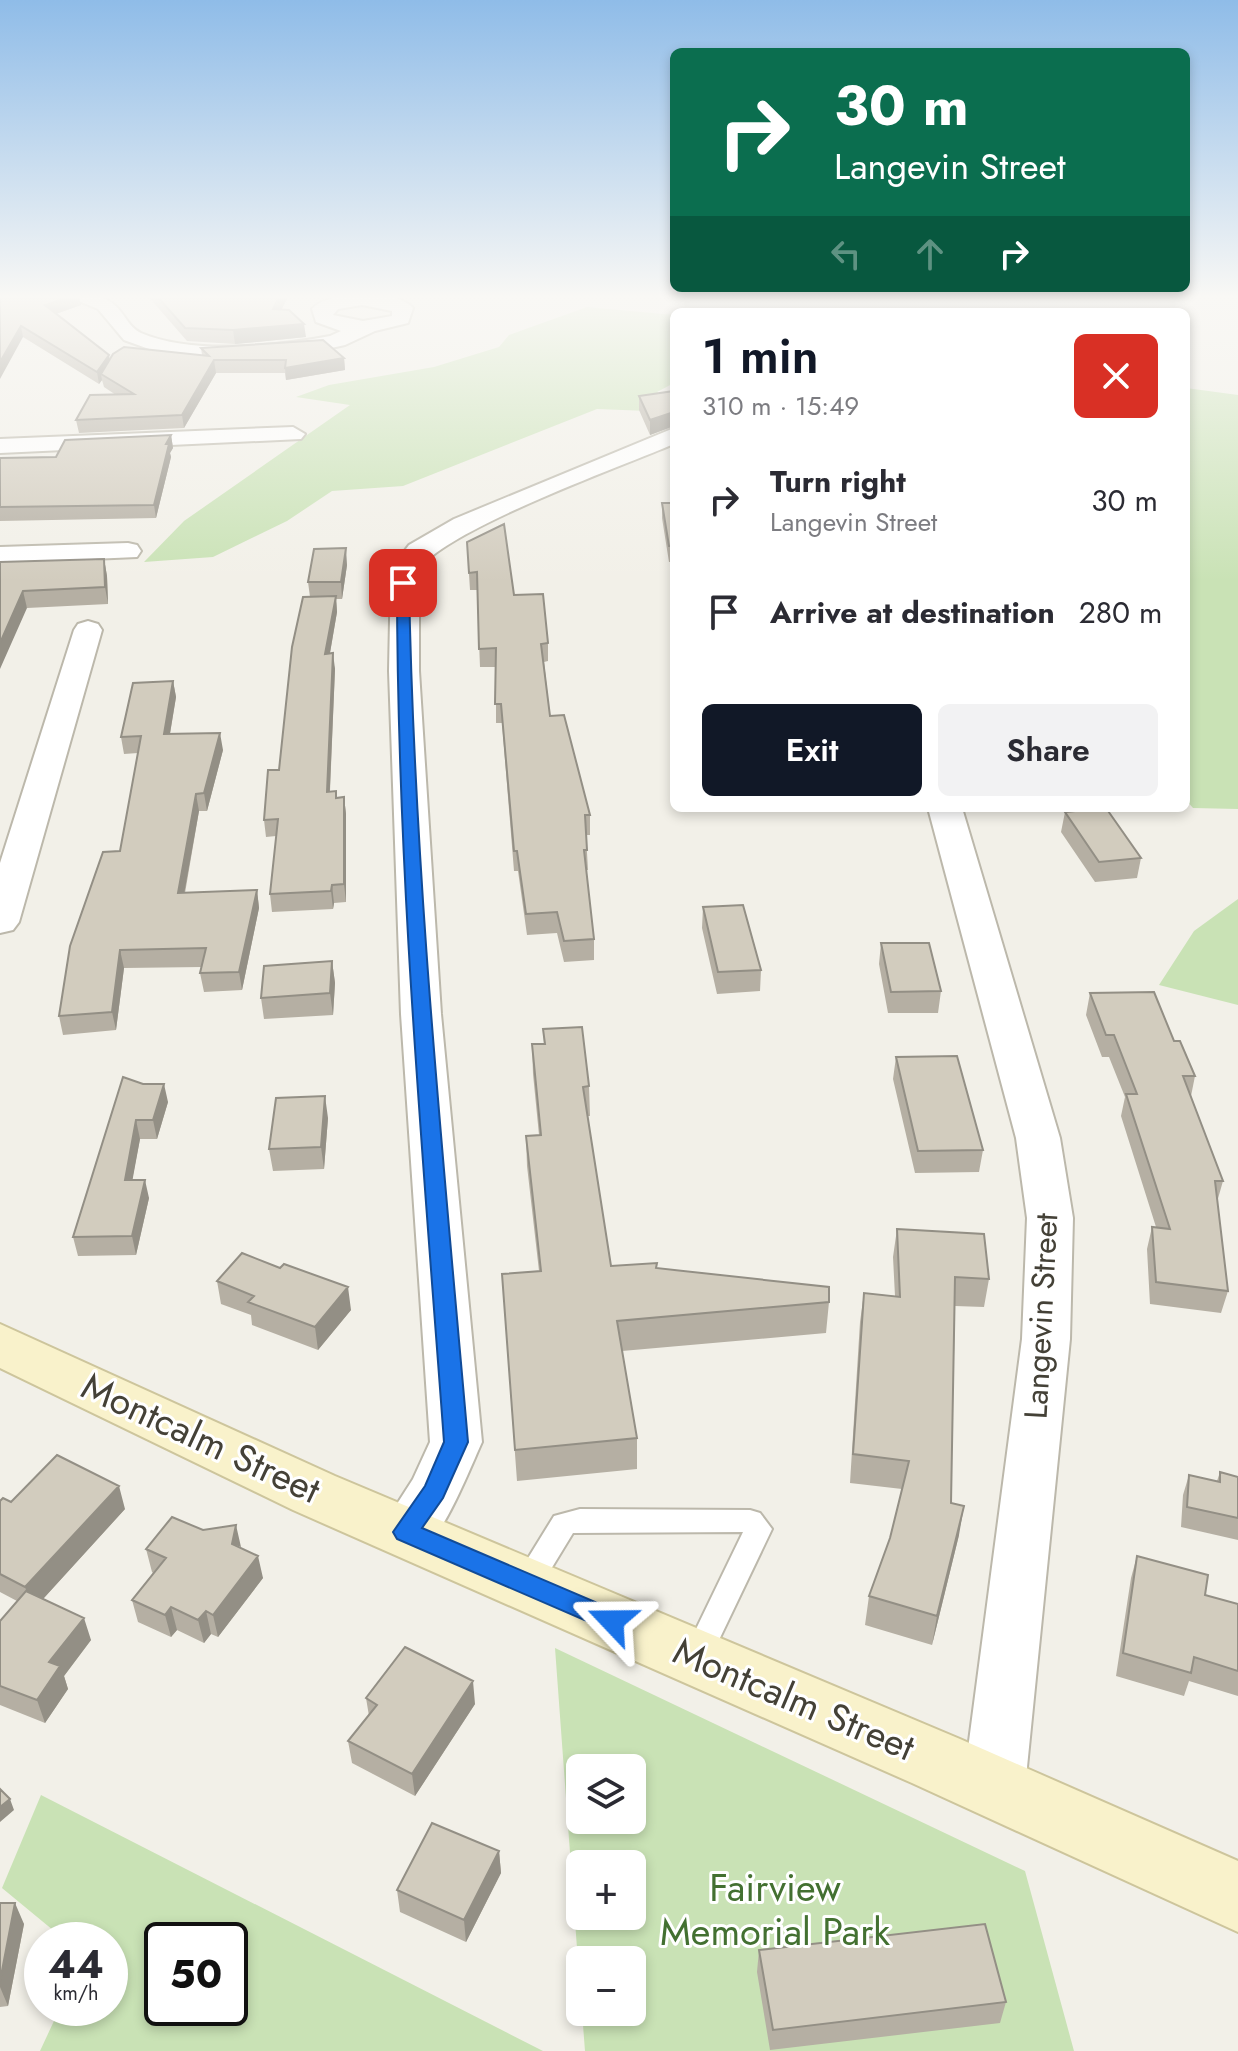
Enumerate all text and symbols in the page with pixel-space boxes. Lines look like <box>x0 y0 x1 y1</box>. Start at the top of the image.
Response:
text: 30 m <box>834 65 969 146</box>
icon: right <box>702 80 806 184</box>
text: Langevin Street <box>834 140 1066 192</box>
icon: left <box>824 232 868 276</box>
icon: ahead <box>908 232 952 276</box>
icon: right <box>992 232 1036 276</box>
text: 1 min <box>702 322 819 391</box>
button: close <box>1074 334 1158 418</box>
text: 310 m · 15:49 <box>702 387 859 425</box>
text: Turn right <box>770 460 906 503</box>
icon: right <box>702 478 746 522</box>
text: 30 m <box>1091 479 1158 522</box>
text: Langevin Street <box>770 503 937 541</box>
pin <box>369 549 437 617</box>
icon: arrive <box>381 561 425 605</box>
icon: arrive <box>702 590 746 634</box>
text: Arrive at destination <box>770 591 1055 634</box>
text: 280 m <box>1079 591 1163 634</box>
button: Exit <box>702 704 922 796</box>
button: Share <box>938 704 1158 796</box>
street label: Langevin Street <box>1013 1212 1069 1420</box>
street label: Montcalm Street <box>73 1358 330 1517</box>
position arrow <box>570 1579 654 1663</box>
street label: Montcalm Street <box>665 1623 923 1774</box>
map controls <box>566 1754 646 2026</box>
button: layers <box>566 1754 646 1834</box>
button: + <box>566 1850 646 1930</box>
park label: Fairview Memorial Park <box>660 1860 890 1959</box>
speed limit sign: 50 <box>144 1922 248 2026</box>
text: 44 <box>48 1935 104 1993</box>
button: − <box>566 1946 646 2026</box>
text: km/h <box>53 1979 99 2008</box>

